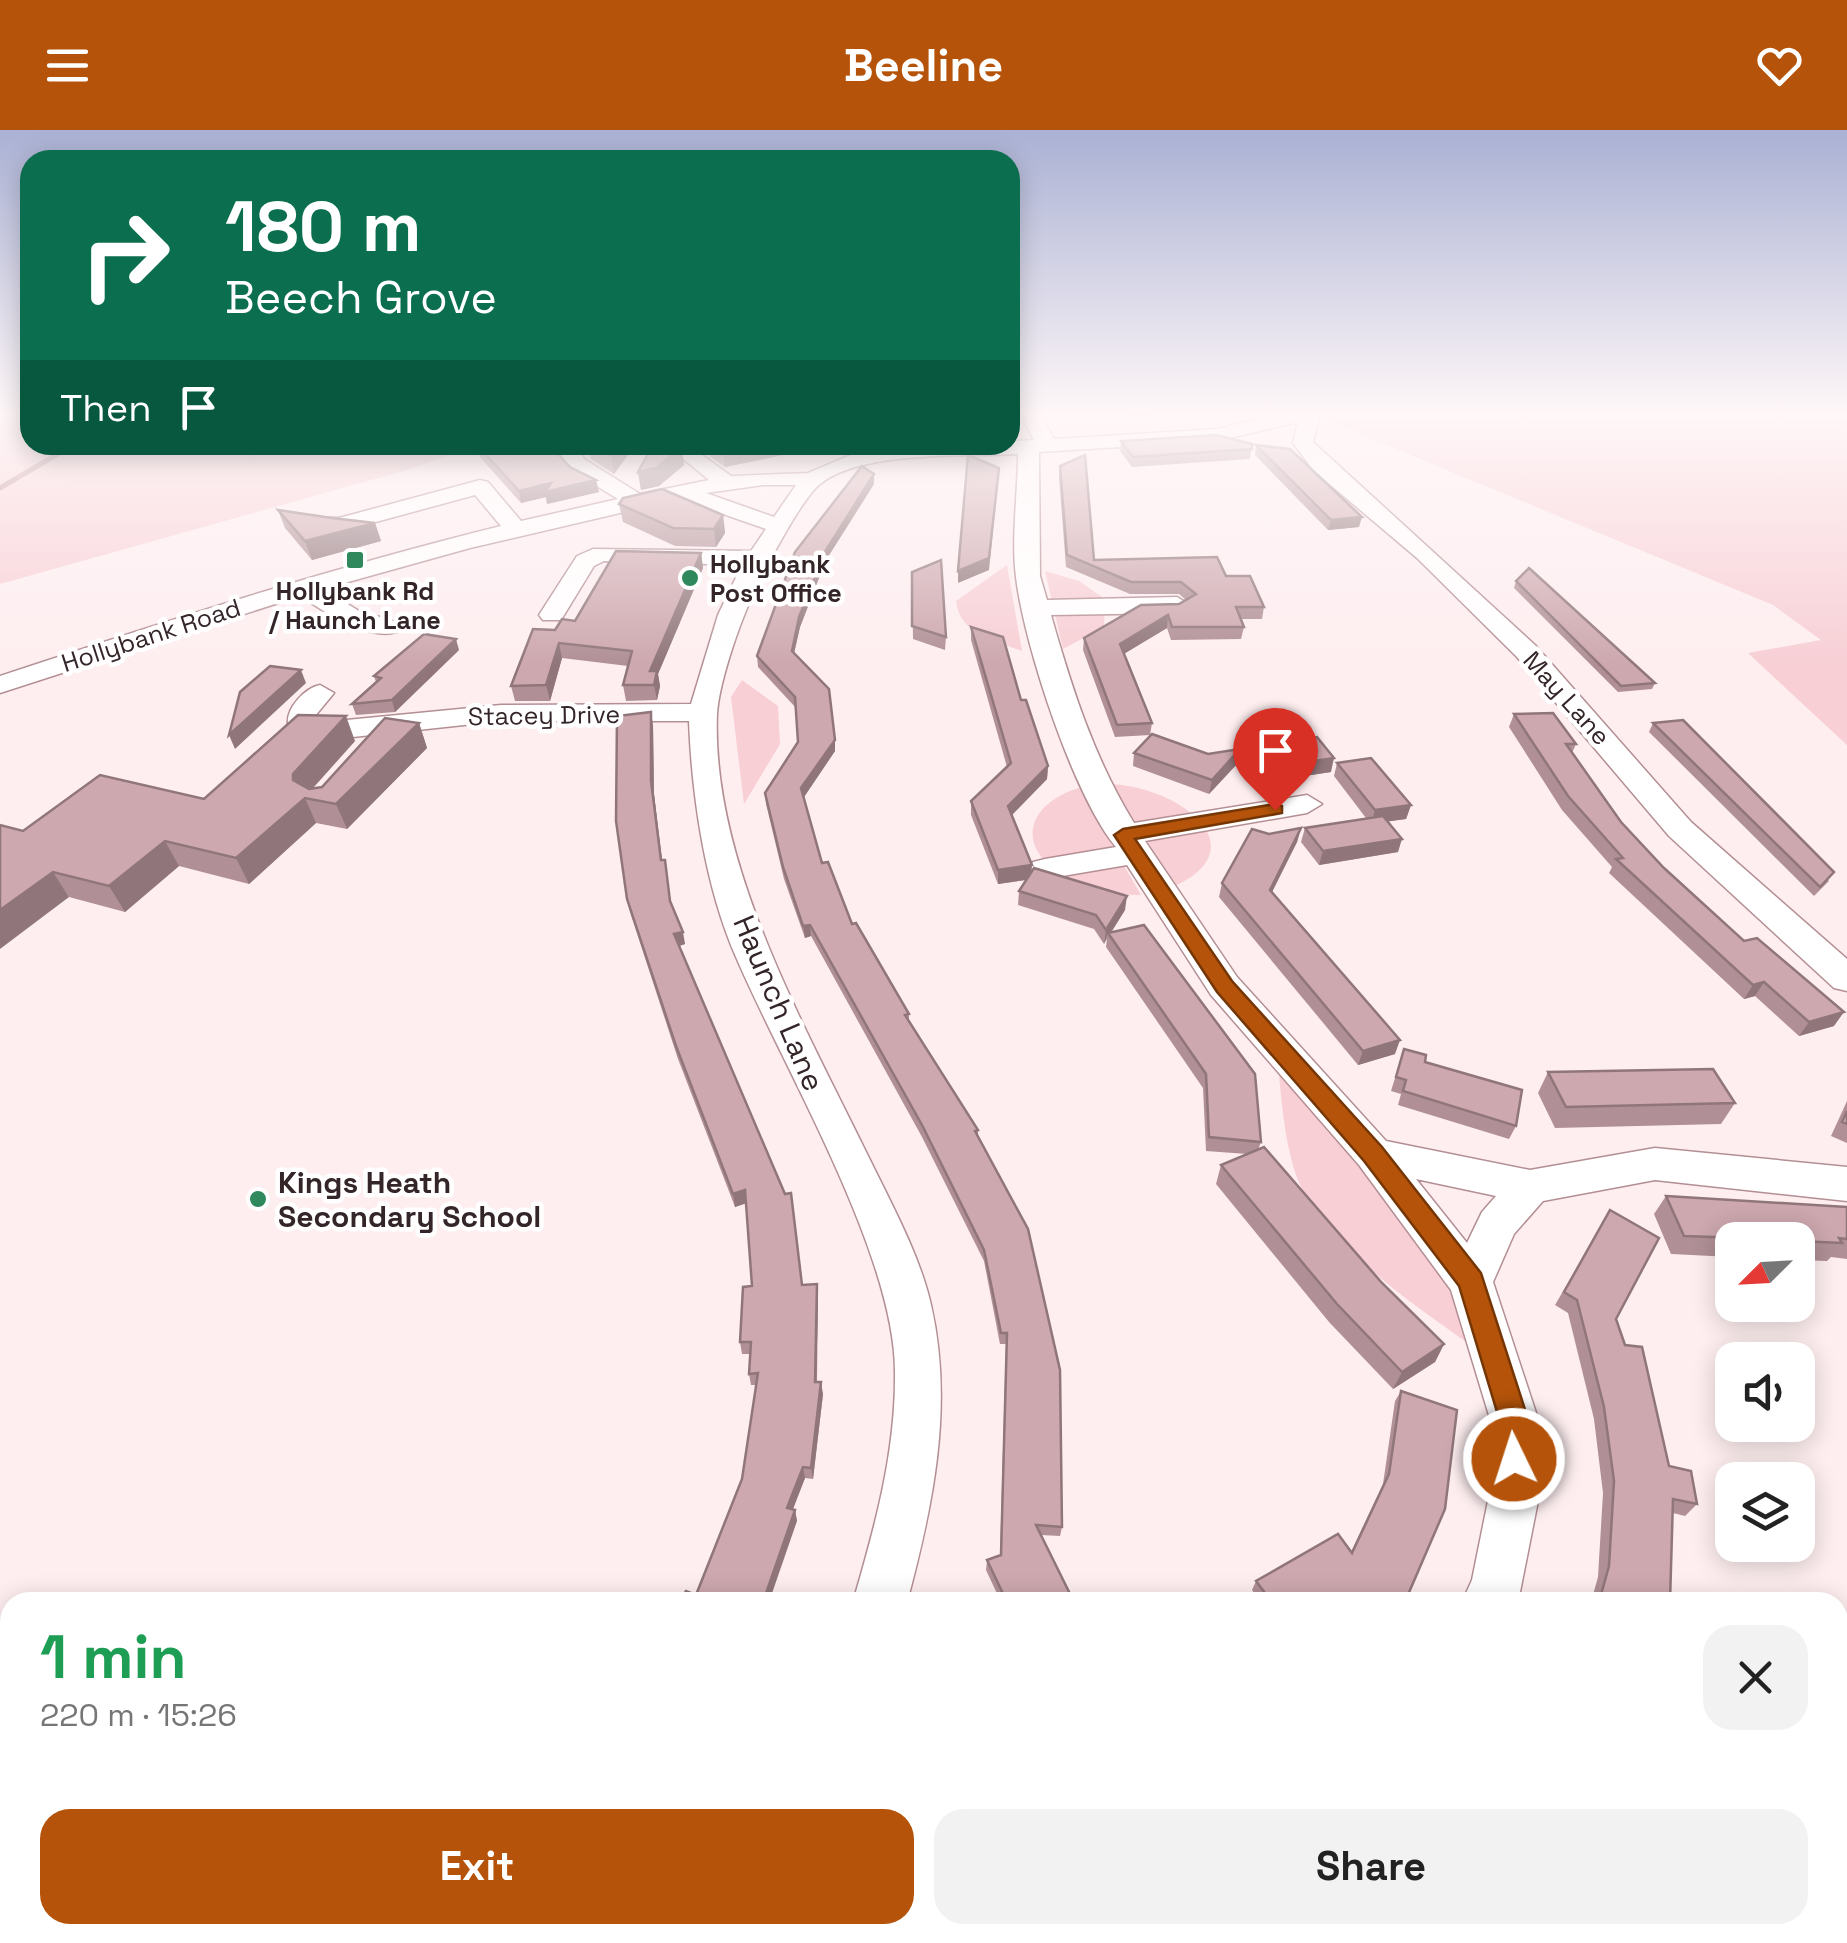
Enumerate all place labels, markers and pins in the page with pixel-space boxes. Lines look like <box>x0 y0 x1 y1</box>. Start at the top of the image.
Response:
place label: Hollybank Post Office <box>710 548 842 609</box>
marker: Hollybank Rd / Haunch Lane <box>344 549 366 571</box>
marker: Hollybank Post Office <box>679 567 701 589</box>
place label: Hollybank Rd / Haunch Lane <box>268 575 441 636</box>
pin <box>1233 708 1318 811</box>
place label: Kings Heath Secondary School <box>278 1163 541 1236</box>
marker: Kings Heath Secondary School <box>247 1188 269 1210</box>

